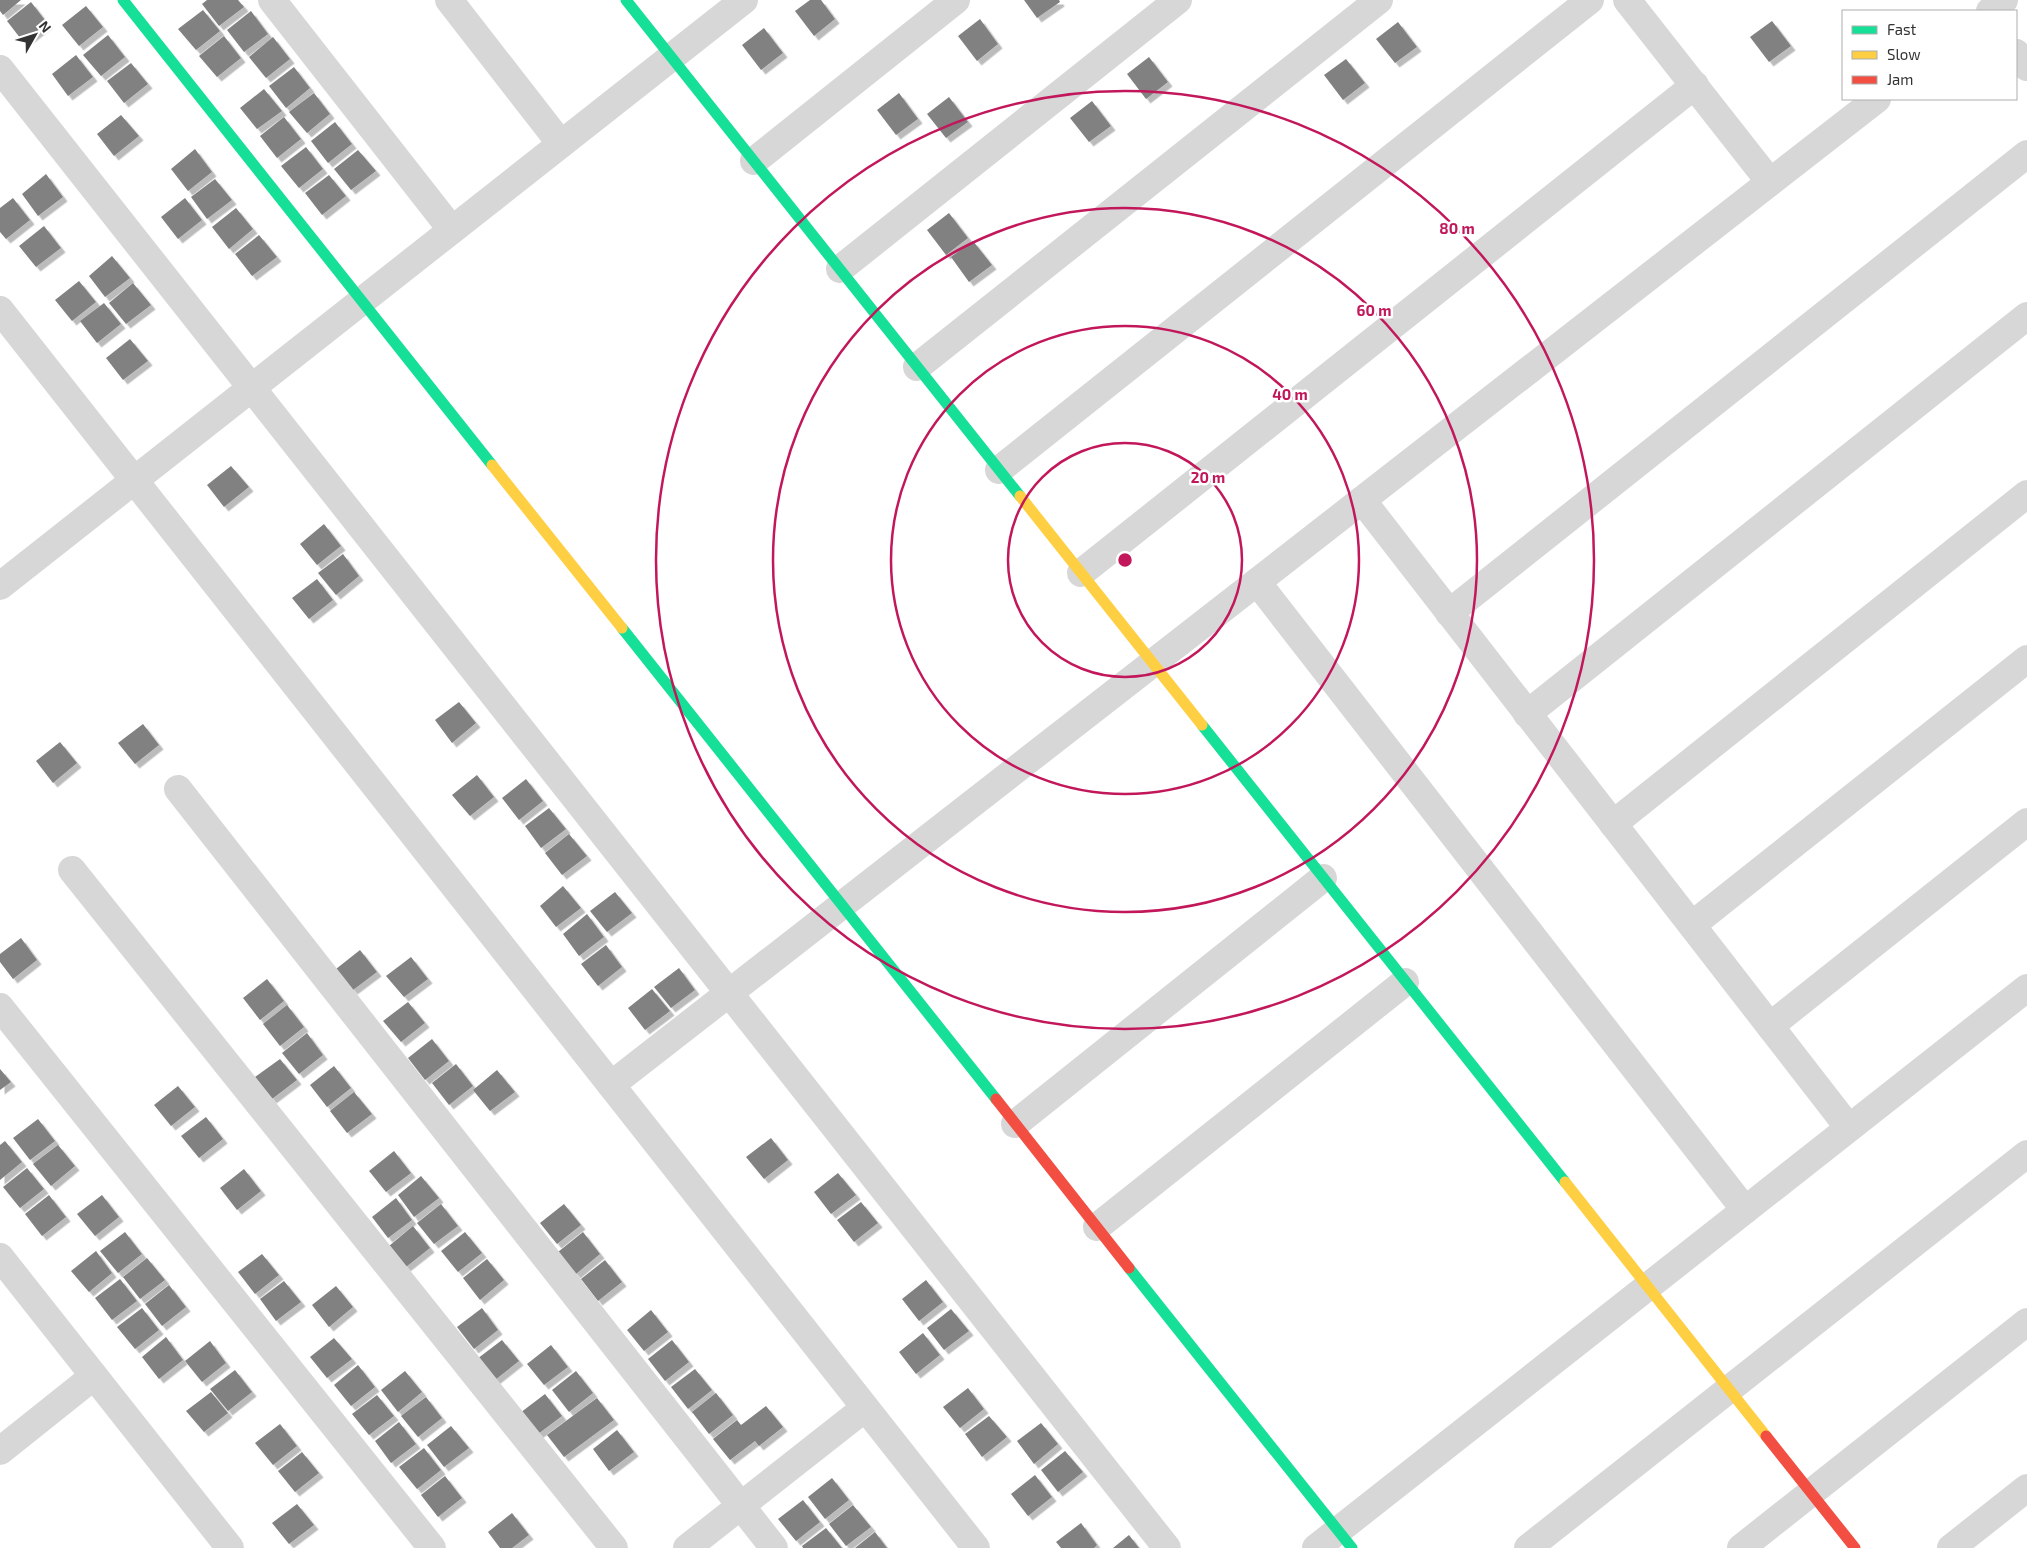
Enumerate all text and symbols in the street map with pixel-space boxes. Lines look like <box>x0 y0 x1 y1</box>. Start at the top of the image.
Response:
north arrow <box>10 10 60 60</box>
legend <box>1842 10 2017 100</box>
text: N <box>36 17 55 36</box>
text: Fast <box>1887 20 1917 38</box>
text: Slow <box>1887 45 1921 63</box>
text: Jam <box>1887 70 1913 88</box>
text: 80 m <box>1439 219 1475 237</box>
text: 60 m <box>1357 301 1391 319</box>
text: 40 m <box>1272 385 1308 403</box>
text: 20 m <box>1191 468 1225 486</box>
centre of rings <box>1116 551 1134 569</box>

